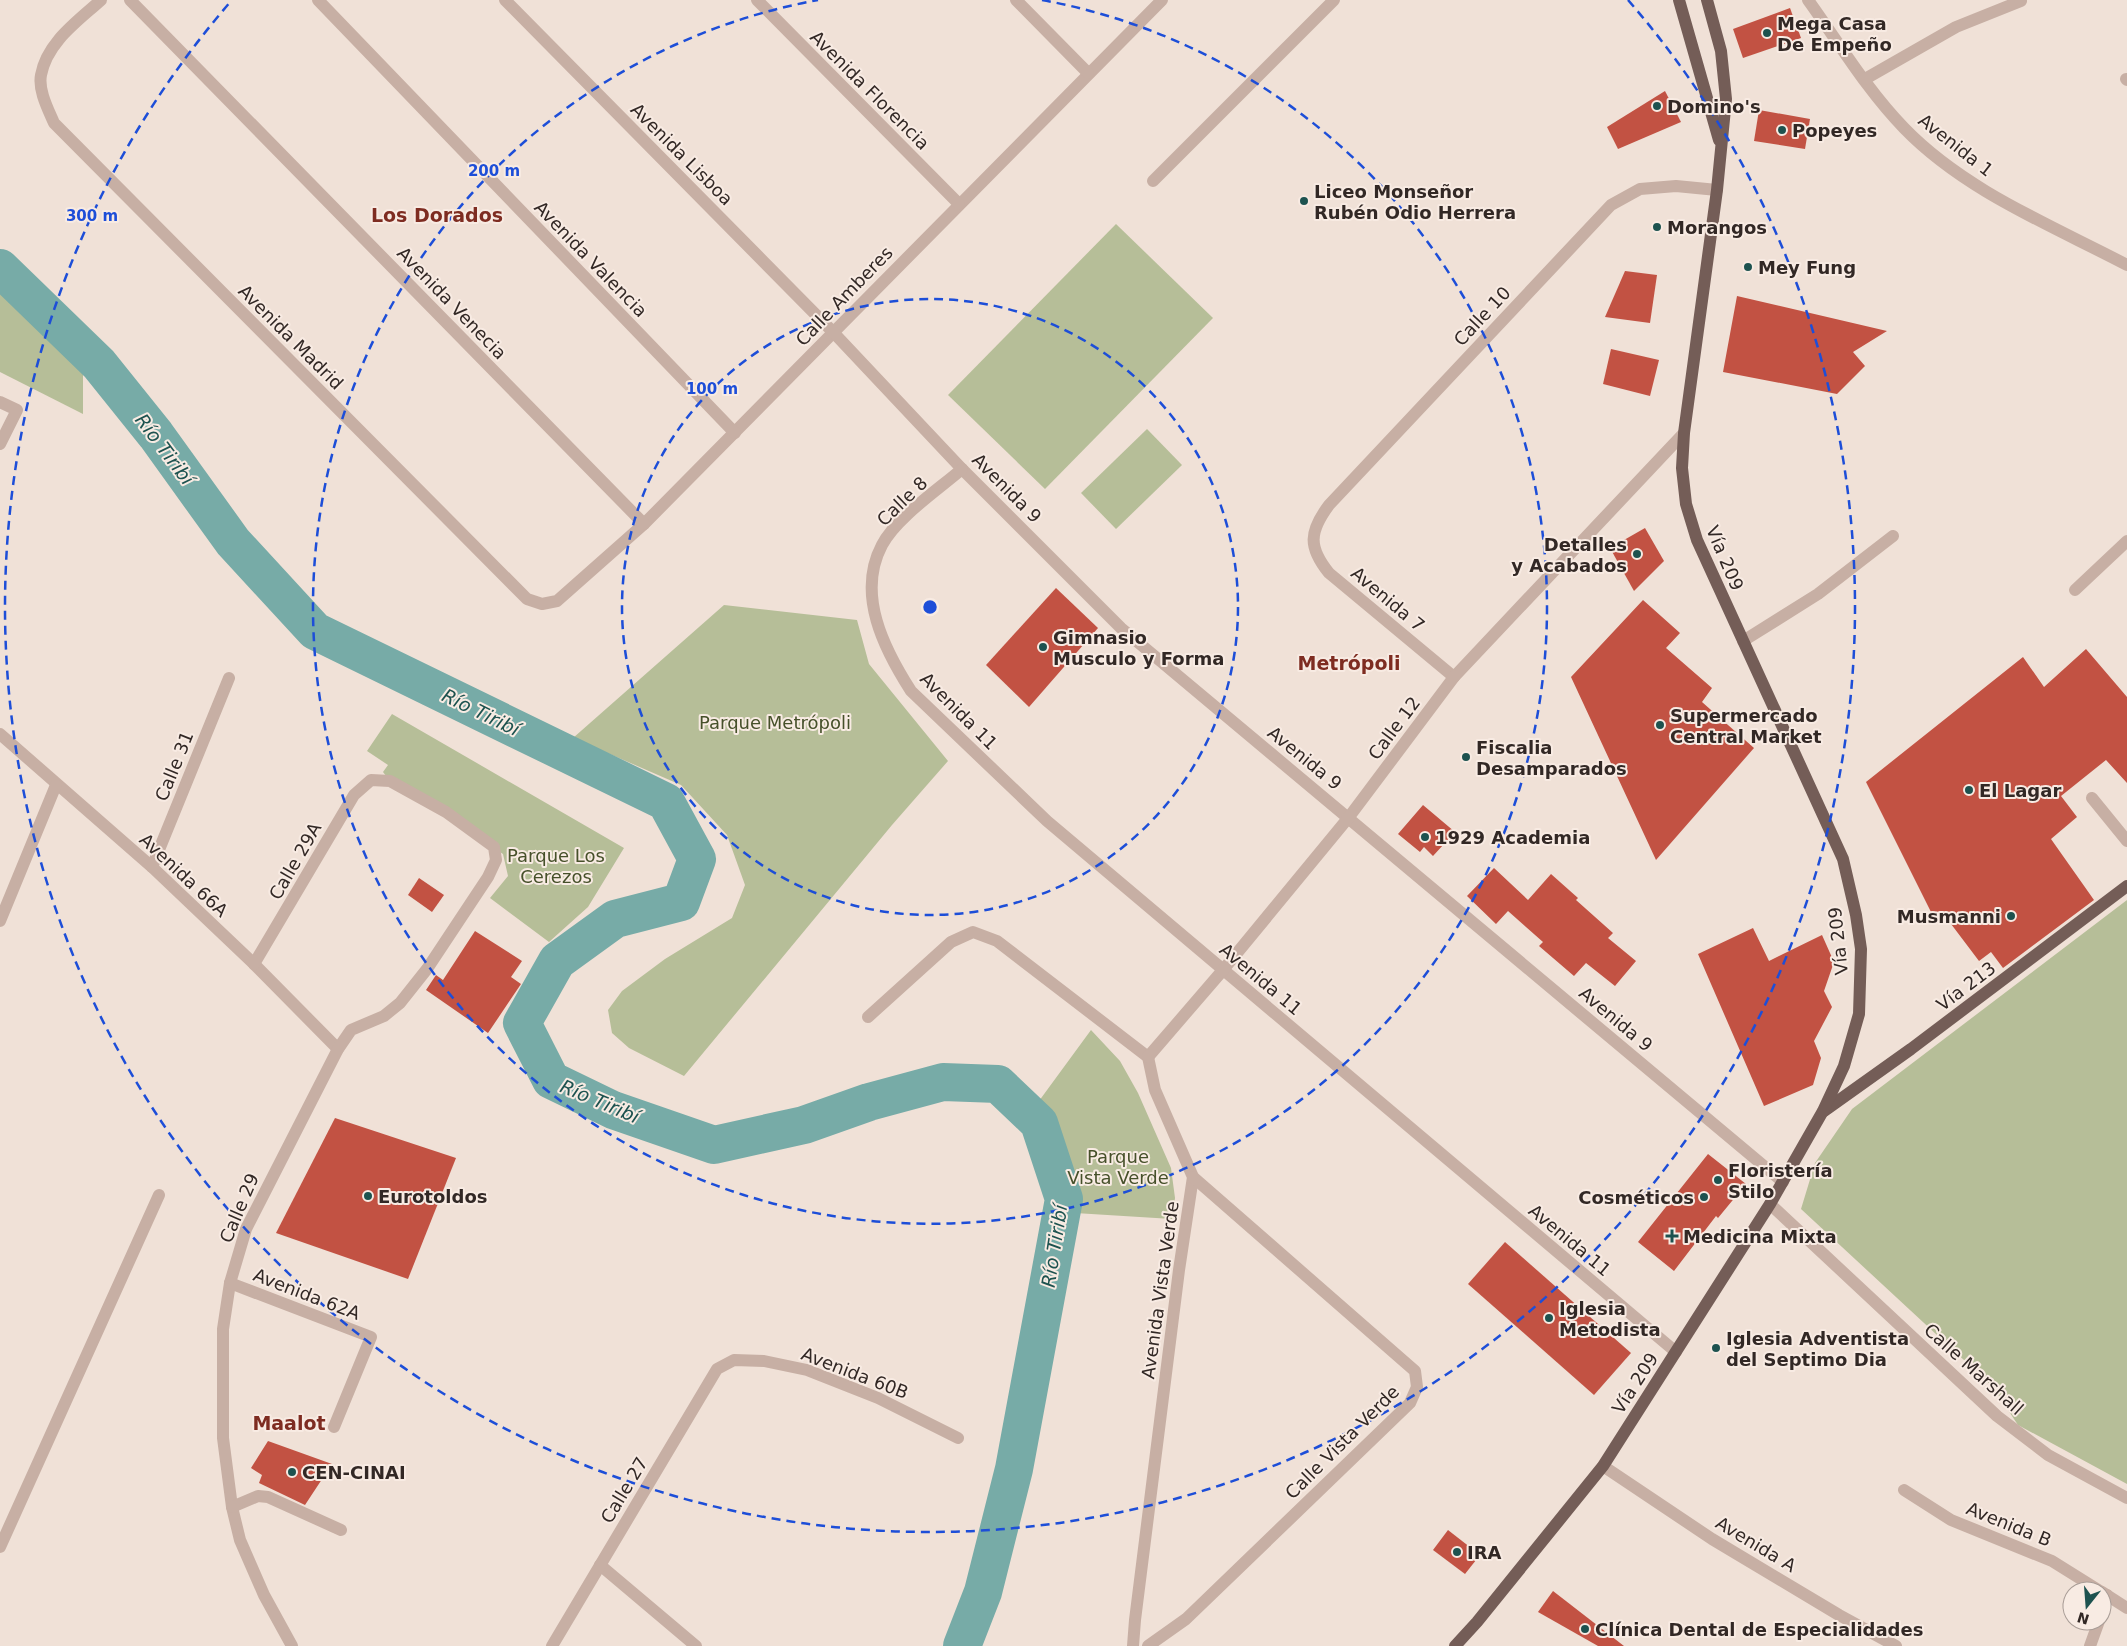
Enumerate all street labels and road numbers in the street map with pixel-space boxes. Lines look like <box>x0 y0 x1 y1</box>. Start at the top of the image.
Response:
street label: Avenida Florencia <box>806 26 934 154</box>
street label: Avenida Lisboa <box>627 99 737 209</box>
street label: Avenida 1 <box>1914 109 1998 181</box>
street label: Avenida Valencia <box>530 197 652 321</box>
street label: Avenida Venecia <box>393 242 511 364</box>
street label: Calle Amberes <box>791 242 897 350</box>
street label: Avenida Madrid <box>234 280 348 394</box>
street label: Calle 10 <box>1449 282 1515 350</box>
street label: Avenida 9 <box>968 449 1046 527</box>
street label: Calle 8 <box>872 472 932 530</box>
street label: Vía 209 <box>1702 522 1748 594</box>
street label: Avenida 7 <box>1347 562 1429 636</box>
street label: Avenida 11 <box>916 668 1002 754</box>
street label: Calle 12 <box>1364 692 1424 764</box>
street label: Avenida 9 <box>1264 722 1346 794</box>
street label: Calle 31 <box>151 728 197 804</box>
street label: Calle 29A <box>265 818 326 903</box>
street label: Avenida 66A <box>136 829 233 922</box>
street label: Vía 209 <box>1824 906 1852 976</box>
street label: Avenida 11 <box>1216 939 1306 1019</box>
street label: Vía 213 <box>1932 957 2000 1015</box>
street label: Avenida 9 <box>1575 982 1657 1056</box>
street label: Calle 29 <box>215 1170 263 1246</box>
street label: Avenida Vista Verde <box>1137 1200 1183 1380</box>
street label: Avenida 11 <box>1525 1200 1615 1280</box>
street label: Avenida 62A <box>251 1264 364 1324</box>
street label: Calle Marshall <box>1920 1319 2028 1419</box>
street label: Avenida 60B <box>799 1343 911 1403</box>
street label: Vía 209 <box>1608 1349 1662 1417</box>
street label: Calle Vista Verde <box>1281 1381 1403 1503</box>
street label: Calle 27 <box>596 1453 652 1527</box>
street label: Avenida B <box>1963 1497 2055 1551</box>
street label: Avenida A <box>1712 1512 1801 1576</box>

